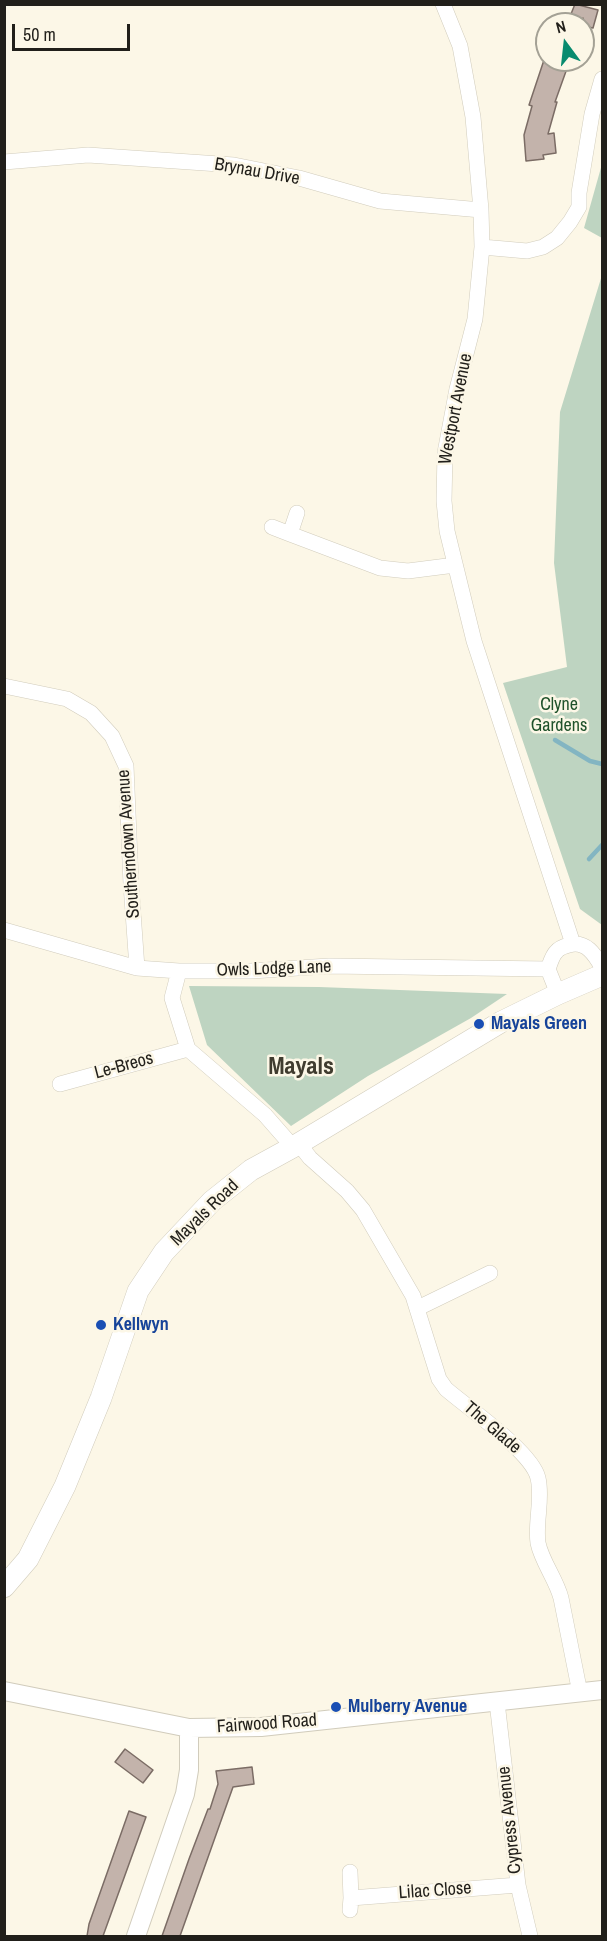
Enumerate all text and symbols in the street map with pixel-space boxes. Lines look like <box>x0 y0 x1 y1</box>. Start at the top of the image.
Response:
scale bar <box>15 12 134 50</box>
north arrow <box>535 12 595 72</box>
text: N <box>553 15 568 38</box>
text: 50 m <box>23 22 56 47</box>
street label: Brynau Drive <box>213 154 301 190</box>
street label: Westport Avenue <box>435 352 477 466</box>
park label: Clyne Gardens <box>531 694 587 736</box>
street label: Southerndown Avenue <box>113 769 145 919</box>
street label: Owls Lodge Lane <box>216 956 332 982</box>
place label: Mayals Green <box>491 1013 587 1035</box>
marker: Mayals Green <box>472 1017 486 1031</box>
street label: Le-Breos <box>92 1048 156 1084</box>
district label: Mayals <box>268 1054 334 1082</box>
street label: Mayals Road <box>167 1175 243 1251</box>
place label: Kellwyn <box>113 1314 169 1336</box>
marker: Kellwyn <box>94 1318 108 1332</box>
street label: The Glade <box>459 1397 525 1459</box>
place label: Mulberry Avenue <box>348 1696 467 1718</box>
marker: Mulberry Avenue <box>329 1700 343 1714</box>
street label: Fairwood Road <box>216 1710 318 1738</box>
street label: Cypress Avenue <box>494 1765 526 1875</box>
street label: Lilac Close <box>398 1878 472 1904</box>

